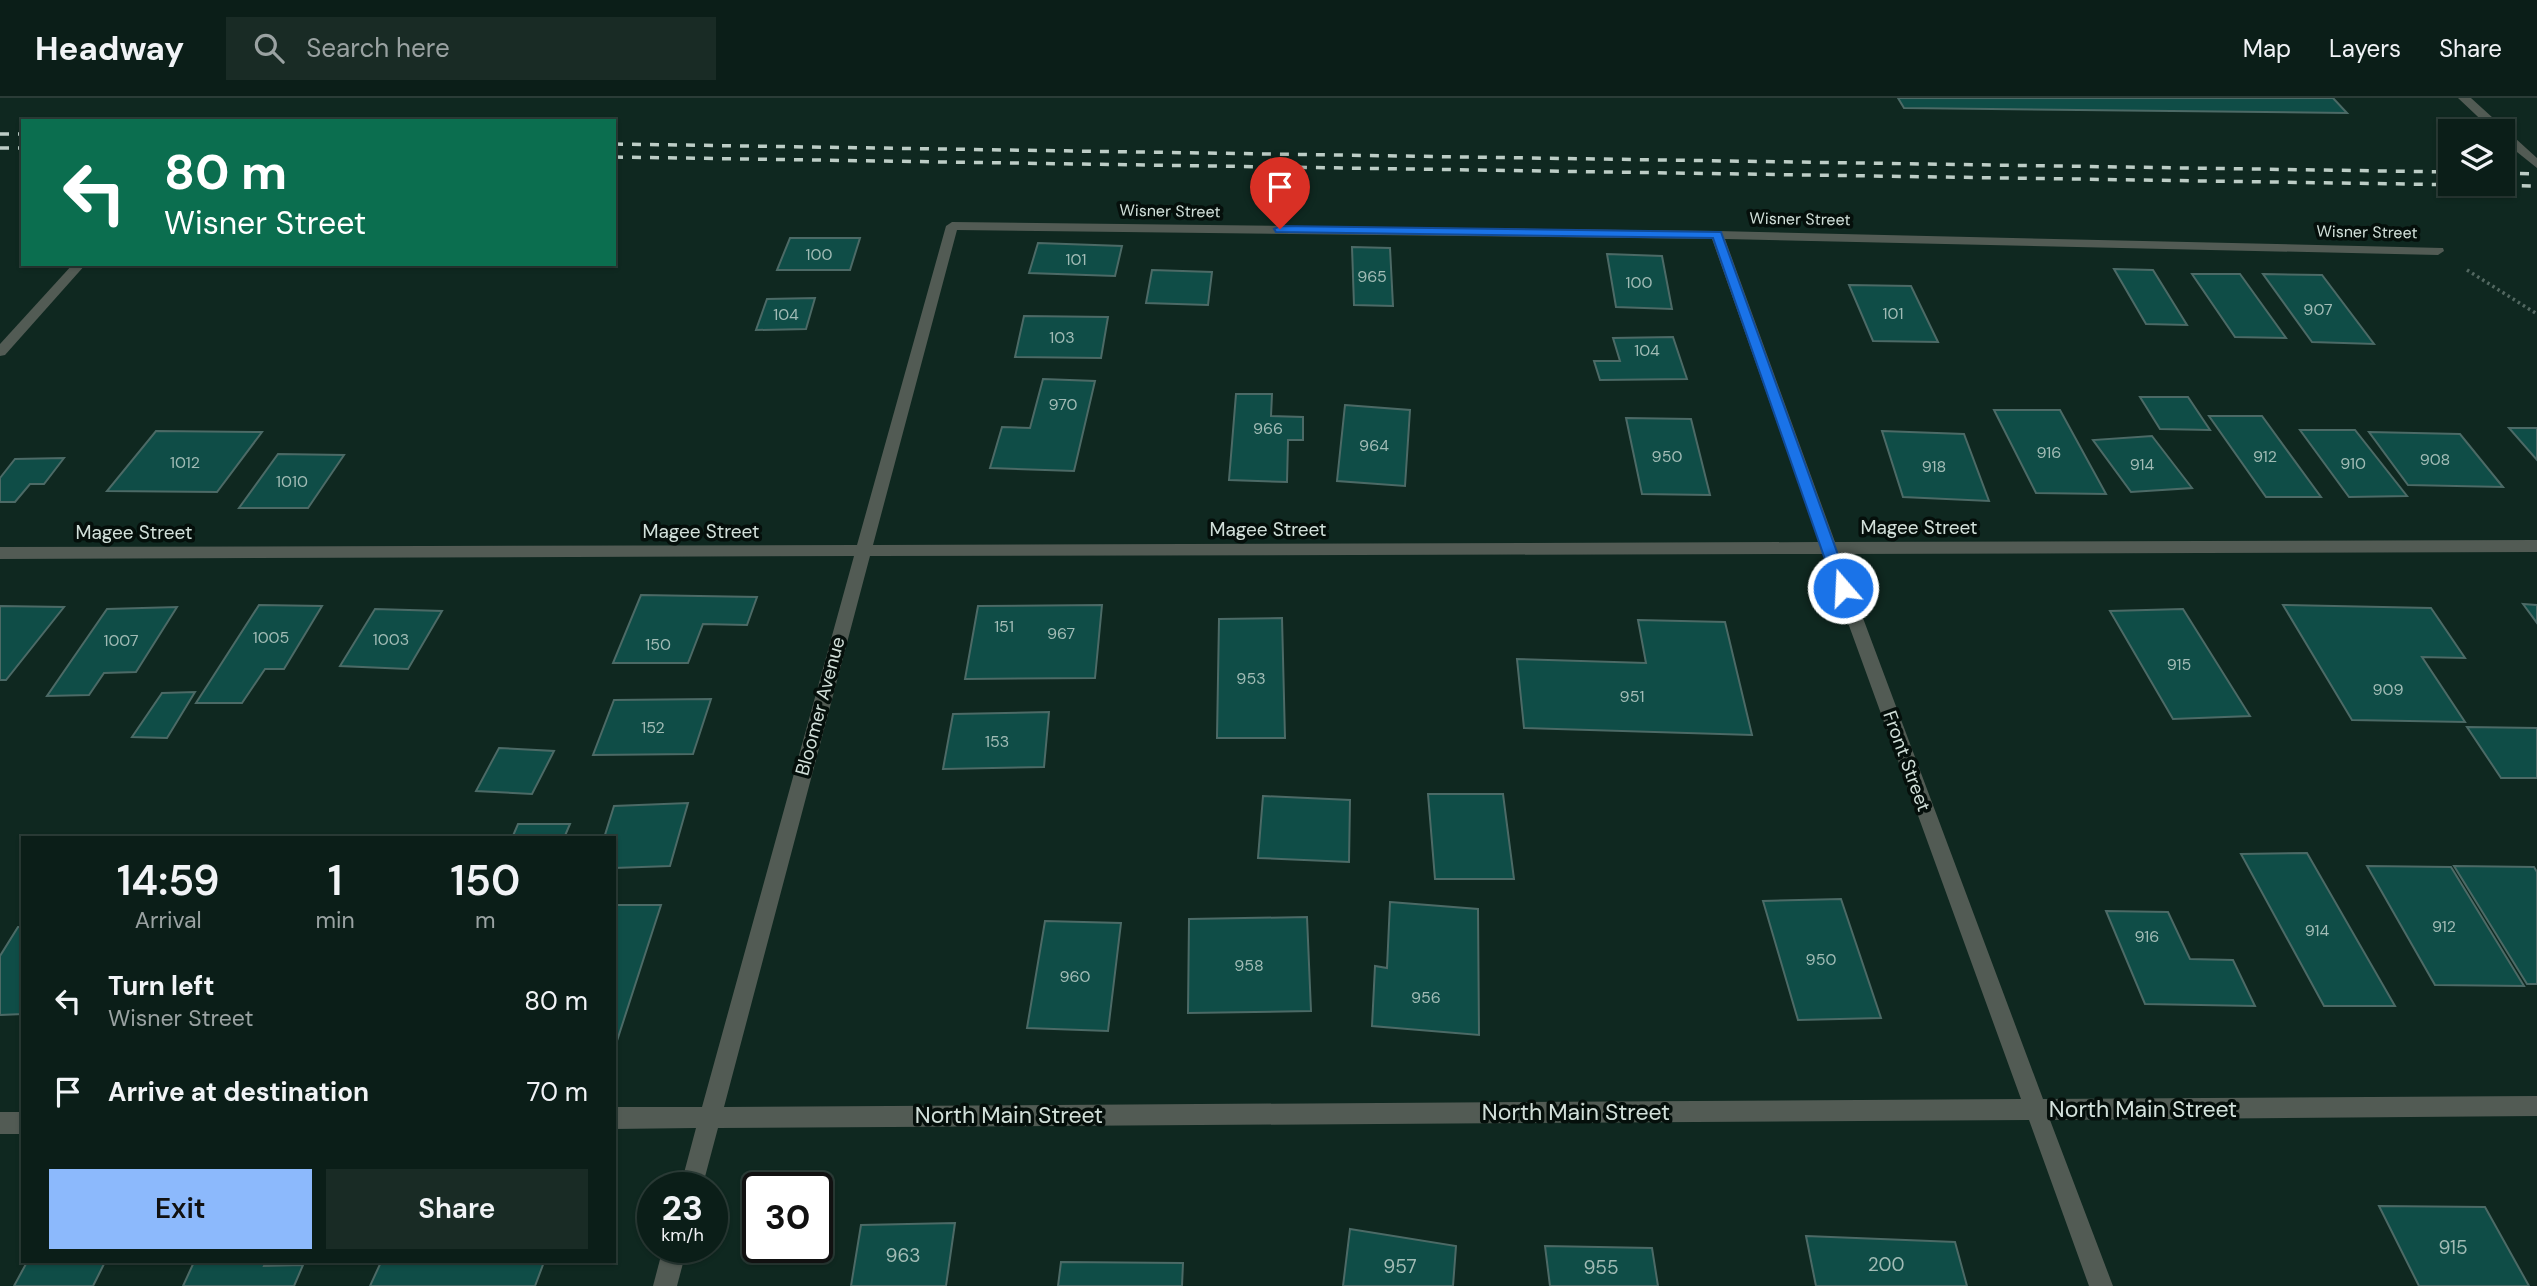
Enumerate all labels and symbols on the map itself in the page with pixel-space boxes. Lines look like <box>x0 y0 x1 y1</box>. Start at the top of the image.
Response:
pin <box>1250 157 1310 229</box>
street label: Wisner Street <box>1119 200 1221 222</box>
street label: Wisner Street <box>1749 208 1851 230</box>
street label: Wisner Street <box>2316 221 2418 243</box>
house number: 100 <box>806 244 832 265</box>
house number: 101 <box>1066 249 1086 270</box>
house number: 965 <box>1357 266 1387 287</box>
house number: 100 <box>1626 272 1652 293</box>
house number: 907 <box>2303 299 2333 320</box>
house number: 101 <box>1883 303 1903 324</box>
house number: 104 <box>773 304 799 325</box>
house number: 103 <box>1049 327 1075 348</box>
house number: 104 <box>1634 340 1660 361</box>
house number: 970 <box>1049 394 1077 415</box>
house number: 966 <box>1253 418 1283 439</box>
house number: 964 <box>1359 435 1389 456</box>
house number: 916 <box>2037 442 2061 463</box>
house number: 950 <box>1652 446 1682 467</box>
house number: 912 <box>2253 446 2277 467</box>
house number: 908 <box>2420 449 2450 470</box>
house number: 1012 <box>170 452 200 473</box>
house number: 910 <box>2340 453 2366 474</box>
house number: 914 <box>2130 454 2155 475</box>
house number: 918 <box>1922 456 1946 477</box>
house number: 1010 <box>276 471 308 492</box>
street label: Magee Street <box>1860 515 1978 540</box>
street label: Magee Street <box>1209 517 1327 542</box>
street label: Magee Street <box>642 519 760 544</box>
street label: Magee Street <box>75 520 193 545</box>
position arrow <box>1806 551 1880 625</box>
house number: 151 <box>994 616 1014 637</box>
house number: 967 <box>1047 623 1075 644</box>
house number: 1005 <box>253 627 289 648</box>
house number: 1003 <box>373 629 409 650</box>
house number: 1007 <box>103 630 139 651</box>
house number: 150 <box>645 634 671 655</box>
street label: Bloomer Avenue <box>789 634 851 778</box>
house number: 915 <box>2167 654 2191 675</box>
house number: 953 <box>1236 668 1266 689</box>
house number: 909 <box>2372 679 2404 700</box>
house number: 951 <box>1620 686 1644 707</box>
street label: Front Street <box>1877 707 1937 815</box>
house number: 152 <box>641 717 665 738</box>
house number: 153 <box>985 731 1009 752</box>
house number: 912 <box>2432 916 2456 937</box>
house number: 914 <box>2305 920 2330 941</box>
house number: 916 <box>2135 926 2159 947</box>
house number: 950 <box>1806 949 1836 970</box>
house number: 958 <box>1234 955 1264 976</box>
house number: 960 <box>1059 966 1091 987</box>
house number: 956 <box>1411 987 1441 1008</box>
street label: North Main Street <box>2049 1094 2237 1124</box>
street label: North Main Street <box>1482 1097 1670 1127</box>
street label: North Main Street <box>915 1100 1103 1130</box>
speed limit sign: 30 <box>742 1172 833 1263</box>
house number: 915 <box>2438 1235 2468 1260</box>
house number: 963 <box>885 1243 921 1268</box>
house number: 200 <box>1868 1252 1904 1277</box>
house number: 957 <box>1383 1254 1417 1279</box>
house number: 955 <box>1583 1255 1619 1280</box>

